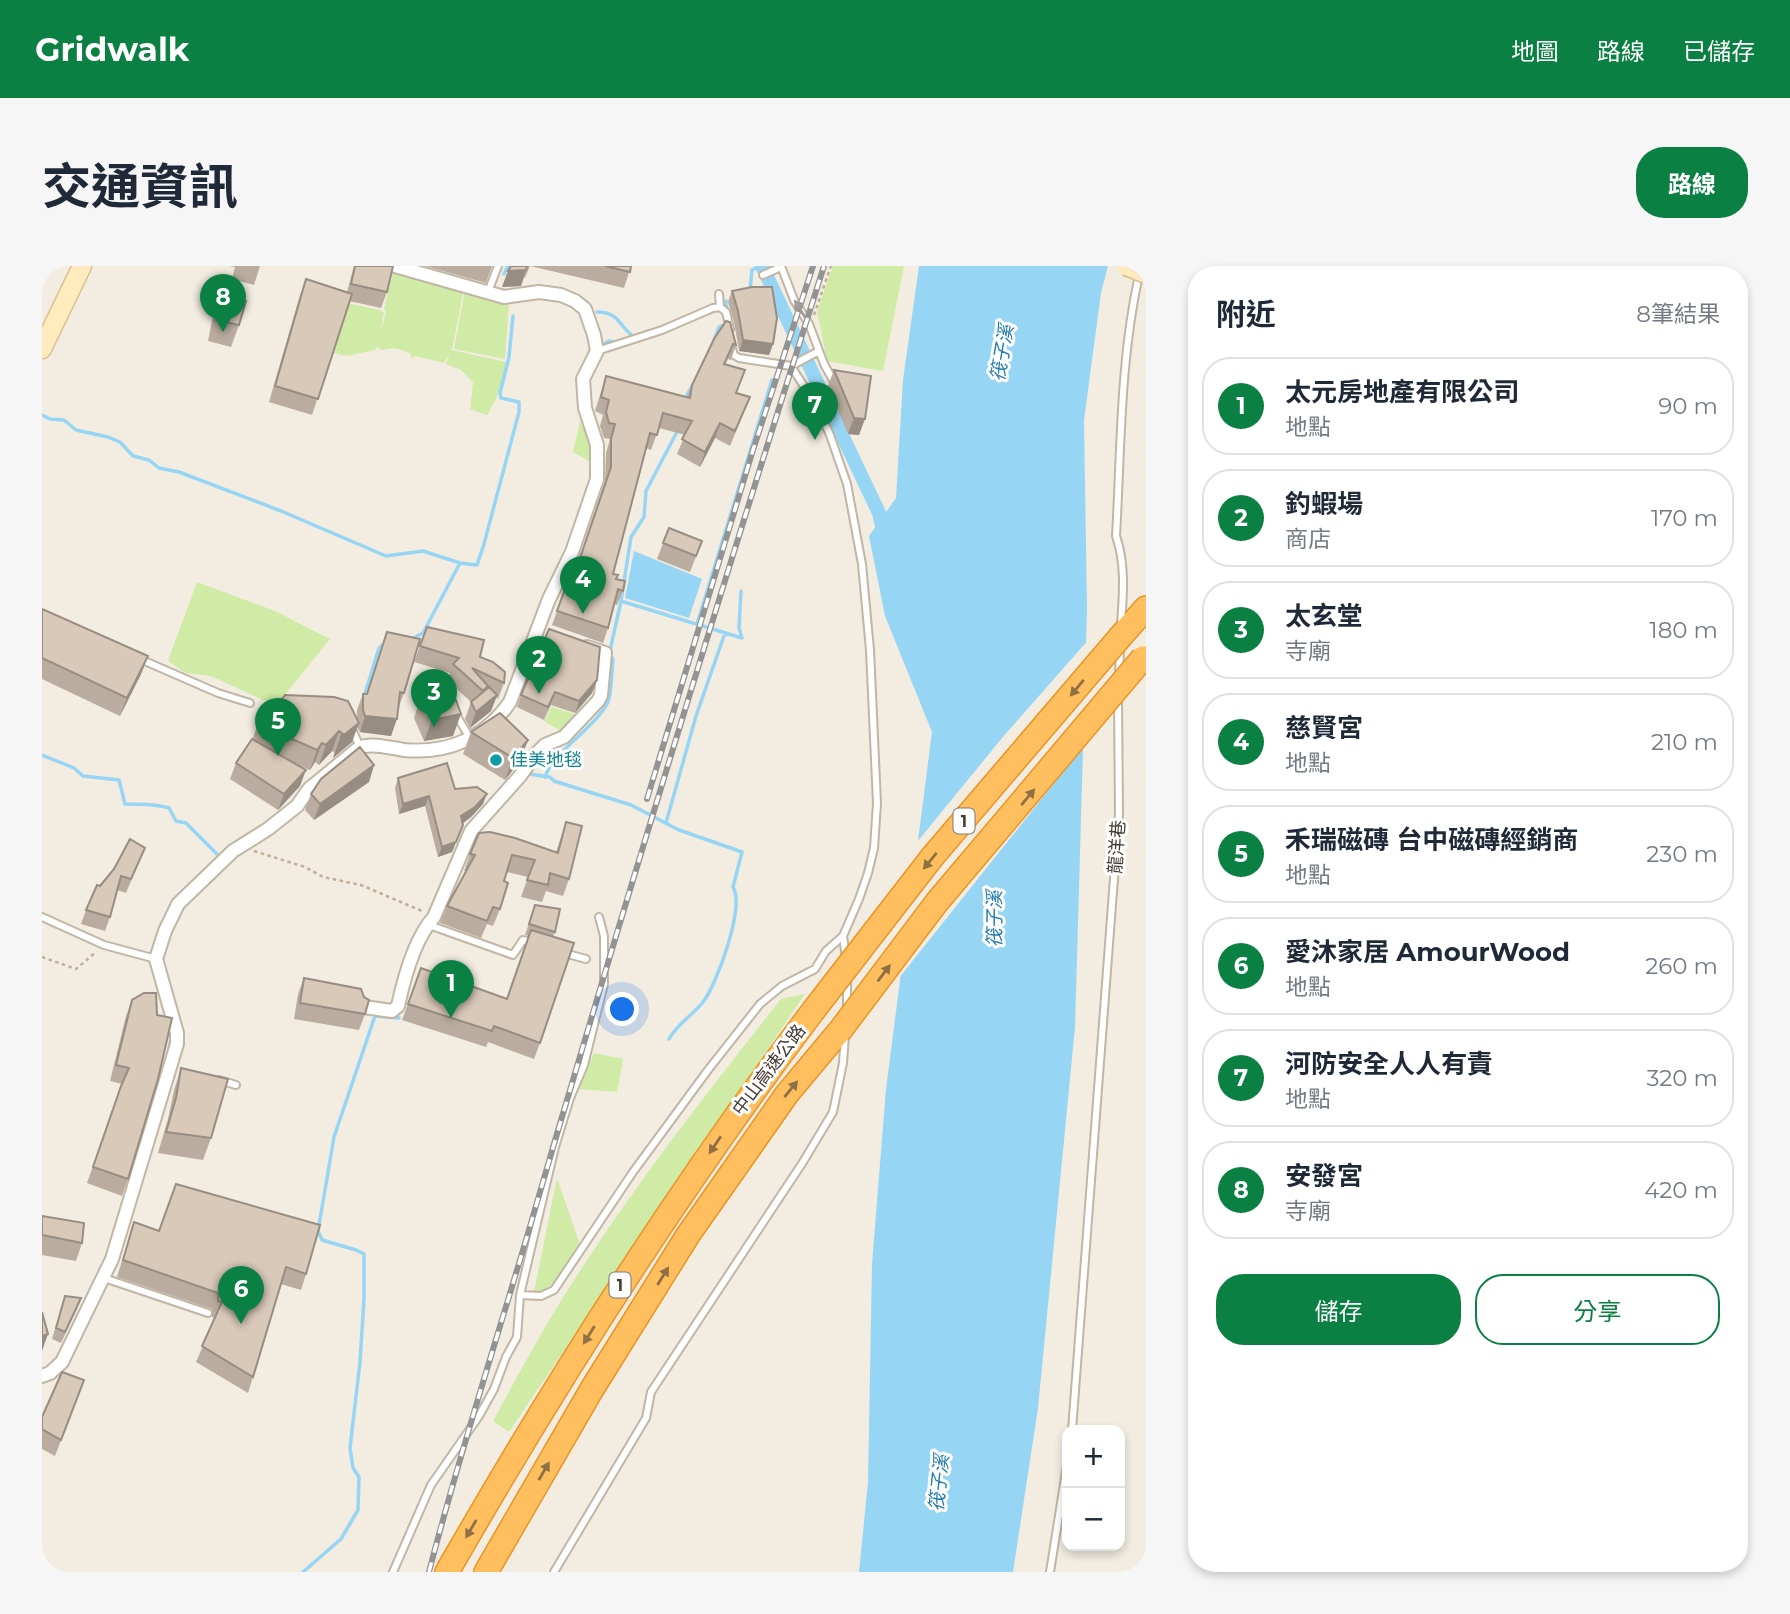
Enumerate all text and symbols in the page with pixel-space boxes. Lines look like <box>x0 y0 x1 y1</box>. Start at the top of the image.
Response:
text: Gridwalk <box>35 29 189 69</box>
text: 地圖 <box>1511 37 1559 66</box>
text: 路線 <box>1597 37 1645 66</box>
text: 已儲存 <box>1683 37 1755 66</box>
button: 路線 <box>1636 147 1748 218</box>
text: 交通資訊 <box>42 157 238 216</box>
pin: 8 <box>200 274 246 332</box>
text: 附近 <box>1216 296 1276 333</box>
one-way arrow <box>793 299 806 318</box>
text: 8筆結果 <box>1636 300 1720 328</box>
water label: 筏子溪 <box>986 320 1019 383</box>
text: 太元房地產有限公司 <box>1285 376 1519 408</box>
pin: 7 <box>792 382 838 440</box>
text: 1 <box>1236 392 1246 420</box>
text: 90 m <box>1658 392 1718 420</box>
text: 地點 <box>1285 413 1331 441</box>
text: 釣蝦場 <box>1285 488 1363 520</box>
text: 2 <box>1234 504 1248 532</box>
text: 170 m <box>1651 504 1718 532</box>
text: 商店 <box>1285 525 1331 553</box>
pin: 4 <box>560 556 606 614</box>
text: 太玄堂 <box>1285 600 1363 632</box>
text: 3 <box>1234 616 1248 644</box>
text: 180 m <box>1649 616 1718 644</box>
pin: 2 <box>516 636 562 694</box>
text: 寺廟 <box>1285 637 1331 665</box>
pin: 3 <box>411 669 457 727</box>
one-way arrow <box>1070 678 1085 696</box>
pin: 5 <box>255 698 301 756</box>
text: 慈賢宮 <box>1285 712 1363 744</box>
text: 4 <box>1233 728 1249 756</box>
text: 210 m <box>1651 728 1718 756</box>
place label: 佳美地毯 <box>510 749 582 771</box>
text: 地點 <box>1285 749 1331 777</box>
marker: 佳美地毯 <box>488 752 504 768</box>
one-way arrow <box>1020 789 1035 807</box>
road number: 1 <box>954 808 974 834</box>
street label: 龍洋巷 <box>1104 819 1130 875</box>
text: 禾瑞磁磚 台中磁磚經銷商 <box>1285 824 1578 856</box>
text: 5 <box>1234 840 1248 868</box>
text: 230 m <box>1646 840 1718 868</box>
one-way arrow <box>922 851 937 869</box>
text: 地點 <box>1285 861 1331 889</box>
water label: 筏子溪 <box>983 888 1006 948</box>
text: 愛沐家居 AmourWood <box>1285 936 1570 968</box>
text: 6 <box>1234 952 1248 980</box>
text: 260 m <box>1645 952 1718 980</box>
pin: 1 <box>428 960 474 1018</box>
one-way arrow <box>876 965 891 983</box>
text: 地點 <box>1285 973 1331 1001</box>
your location <box>605 992 639 1026</box>
street label: 中山高速公路 <box>728 1020 810 1120</box>
text: 河防安全人人有責 <box>1285 1048 1493 1080</box>
text: 7 <box>1234 1064 1248 1092</box>
text: 320 m <box>1646 1064 1718 1092</box>
one-way arrow <box>784 1080 799 1098</box>
text: 地點 <box>1285 1085 1331 1113</box>
one-way arrow <box>708 1136 722 1154</box>
text: 安發宮 <box>1285 1160 1363 1192</box>
text: 8 <box>1233 1176 1249 1204</box>
text: 420 m <box>1644 1176 1718 1204</box>
text: 寺廟 <box>1285 1197 1331 1225</box>
pin: 6 <box>218 1266 264 1324</box>
one-way arrow <box>656 1267 669 1286</box>
road number: 1 <box>610 1273 630 1298</box>
button: 儲存 <box>1216 1274 1461 1345</box>
button: 分享 <box>1475 1274 1720 1345</box>
one-way arrow <box>583 1325 596 1344</box>
map controls <box>1062 1425 1125 1551</box>
button: + <box>1062 1425 1125 1488</box>
water label: 筏子溪 <box>925 1450 954 1513</box>
one-way arrow <box>538 1461 551 1480</box>
button: − <box>1062 1488 1125 1551</box>
one-way arrow <box>465 1520 478 1539</box>

